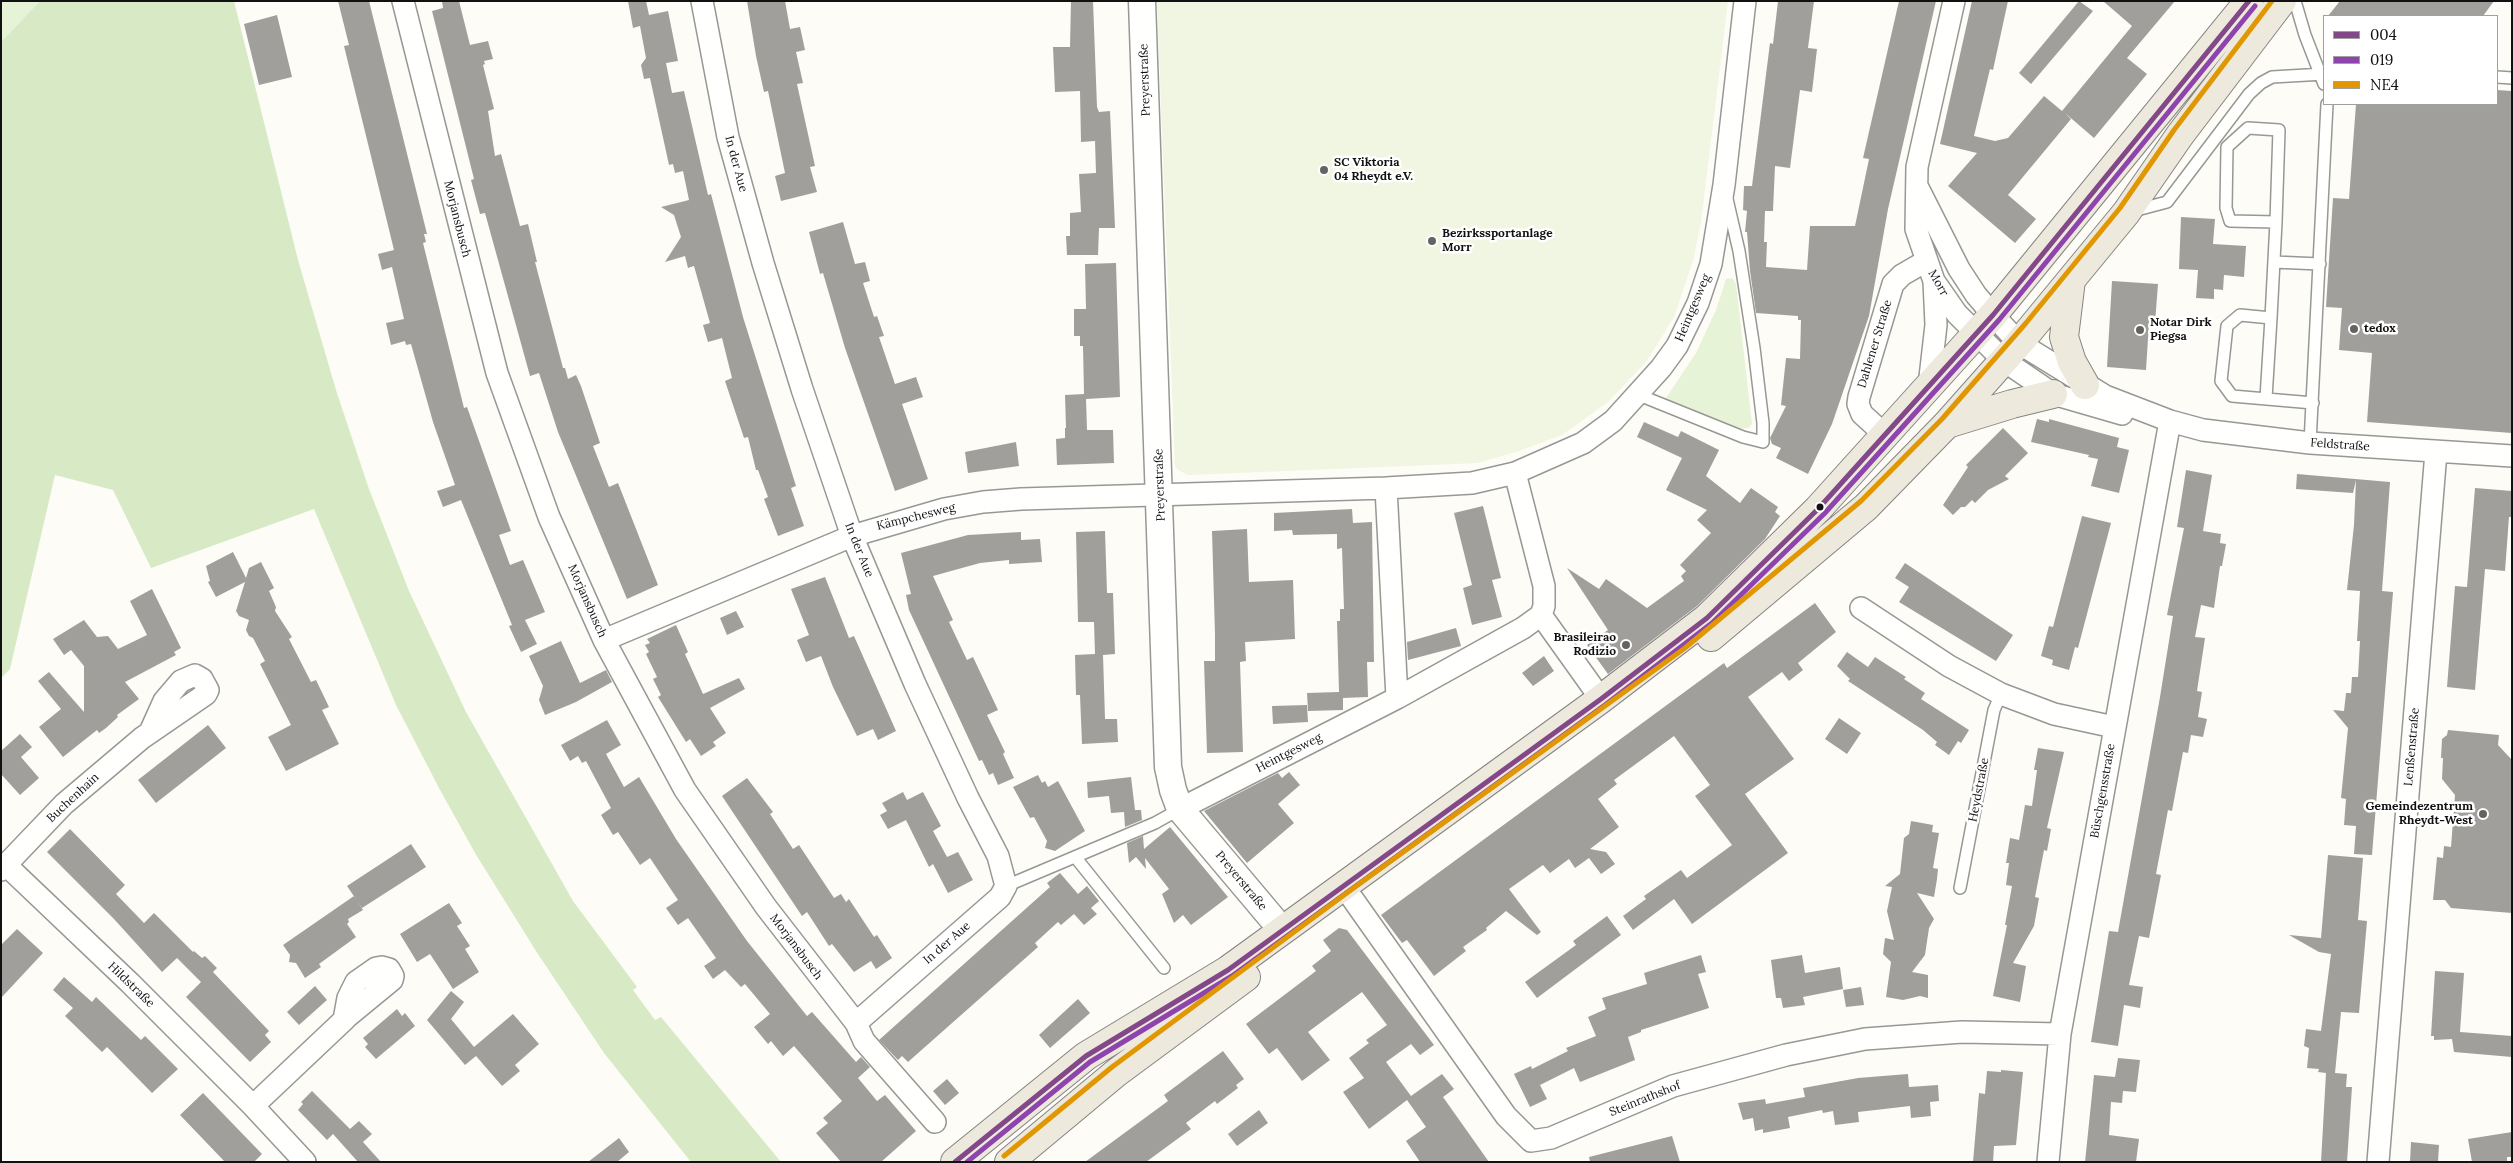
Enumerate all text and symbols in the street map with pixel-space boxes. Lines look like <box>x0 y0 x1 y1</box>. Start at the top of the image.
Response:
legend <box>2323 15 2498 105</box>
text: 004 <box>2370 25 2397 44</box>
street label: Preyerstraße <box>1137 43 1153 117</box>
text: 019 <box>2370 50 2393 69</box>
text: NE4 <box>2370 75 2399 94</box>
street label: In der Aue <box>722 134 750 194</box>
place label: SC Viktoria 04 Rheydt e.V. <box>1334 156 1413 184</box>
marker: SC Viktoria 04 Rheydt e.V. <box>1318 164 1330 176</box>
street label: Morjansbusch <box>441 179 473 259</box>
place label: Bezirkssportanlage Morr <box>1442 227 1553 255</box>
marker: Bezirkssportanlage Morr <box>1426 235 1438 247</box>
street label: Morr <box>1925 267 1951 299</box>
street label: Heintgesweg <box>1672 272 1714 344</box>
street label: Dahlener Straße <box>1855 298 1895 390</box>
place label: Notar Dirk Piegsa <box>2150 316 2212 344</box>
place label: tedox <box>2364 322 2396 336</box>
marker: tedox <box>2348 323 2360 335</box>
marker: Notar Dirk Piegsa <box>2134 324 2146 336</box>
street label: Feldstraße <box>2310 436 2370 454</box>
street label: Preyerstraße <box>1152 448 1168 522</box>
street label: Kämpchesweg <box>875 500 957 534</box>
unlabelled marker <box>1815 502 1825 512</box>
street label: In der Aue <box>842 521 876 579</box>
street label: Morjansbusch <box>564 562 610 640</box>
place label: Brasileirao Rodizio <box>1554 631 1616 659</box>
marker: Brasileirao Rodizio <box>1620 639 1632 651</box>
street label: Lenßenstraße <box>2401 707 2423 787</box>
street label: Heintgesweg <box>1254 730 1324 776</box>
street label: Büschgensstraße <box>2088 743 2118 839</box>
street label: Heydstraße <box>1966 757 1992 823</box>
street label: Buchenhain <box>44 770 102 826</box>
place label: Gemeindezentrum Rheydt-West <box>2365 800 2473 828</box>
marker: Gemeindezentrum Rheydt-West <box>2477 808 2489 820</box>
street label: Preyerstraße <box>1212 848 1270 914</box>
street label: Morjansbusch <box>767 911 825 983</box>
street label: In der Aue <box>921 919 973 967</box>
street label: Hildstraße <box>105 959 157 1011</box>
street label: Steinrathshof <box>1607 1078 1683 1120</box>

